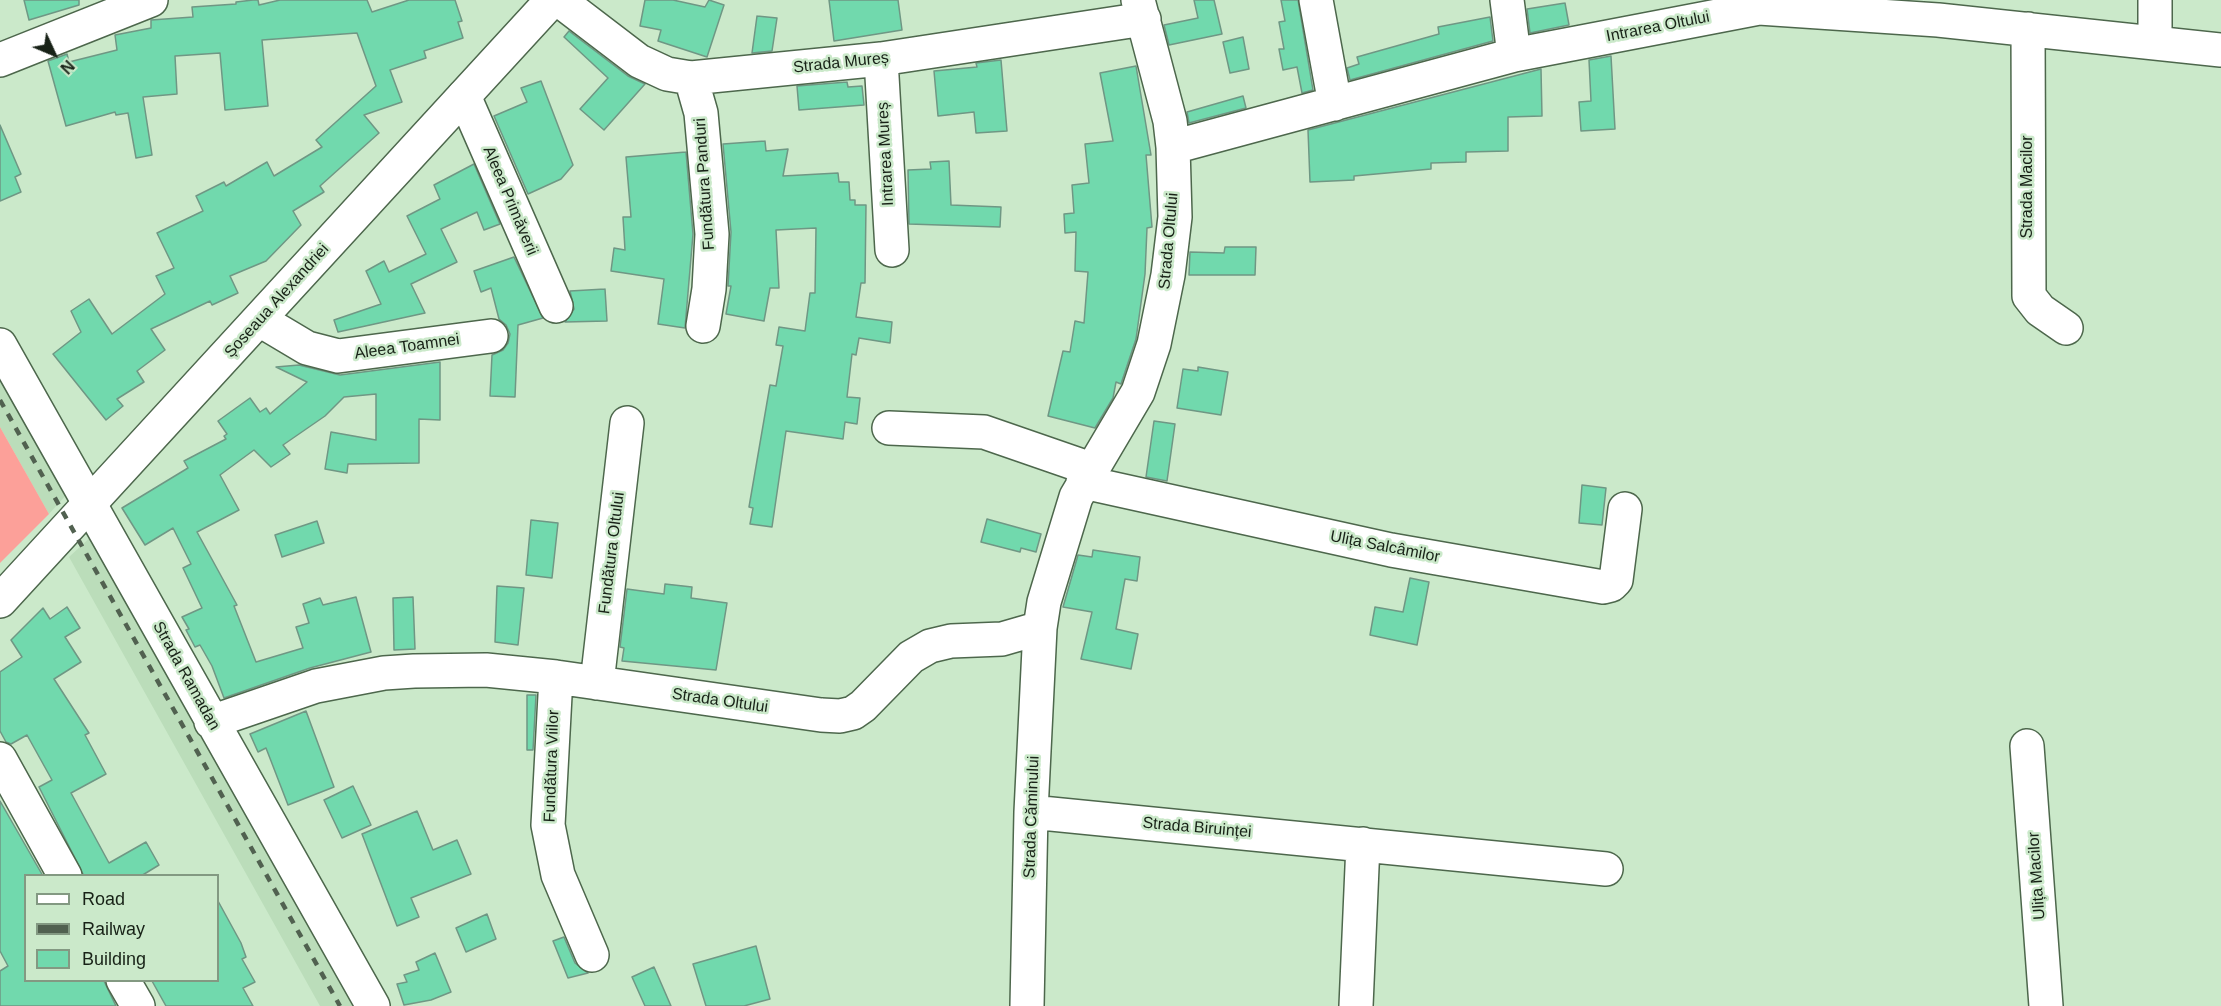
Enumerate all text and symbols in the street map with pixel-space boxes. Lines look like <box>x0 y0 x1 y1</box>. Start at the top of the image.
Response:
street label: Intrarea Oltului <box>1605 8 1711 46</box>
north arrow <box>24 24 84 84</box>
street label: Strada Mureș <box>792 48 890 78</box>
text: N <box>57 57 77 77</box>
street label: Intrarea Mureș <box>874 102 898 206</box>
street label: Fundătura Panduri <box>691 117 719 251</box>
street label: Strada Macilor <box>2018 135 2038 239</box>
street label: Aleea Primăverii <box>478 144 542 258</box>
street label: Strada Oltului <box>1155 192 1183 290</box>
street label: Șoseaua Alexandriei <box>221 240 333 362</box>
street label: Aleea Toamnei <box>353 330 461 364</box>
street label: Fundătura Oltului <box>595 491 629 615</box>
street label: Ulița Salcâmilor <box>1329 527 1441 567</box>
street label: Strada Ramadan <box>148 618 224 734</box>
street label: Strada Oltului <box>671 685 769 717</box>
street label: Fundătura Viilor <box>540 709 564 823</box>
street label: Strada Căminului <box>1020 755 1044 879</box>
street label: Strada Biruinței <box>1142 814 1252 842</box>
street label: Ulița Macilor <box>2024 831 2050 921</box>
legend <box>24 874 219 982</box>
text: Road <box>82 889 125 909</box>
text: Railway <box>82 919 145 939</box>
text: Building <box>82 949 146 969</box>

